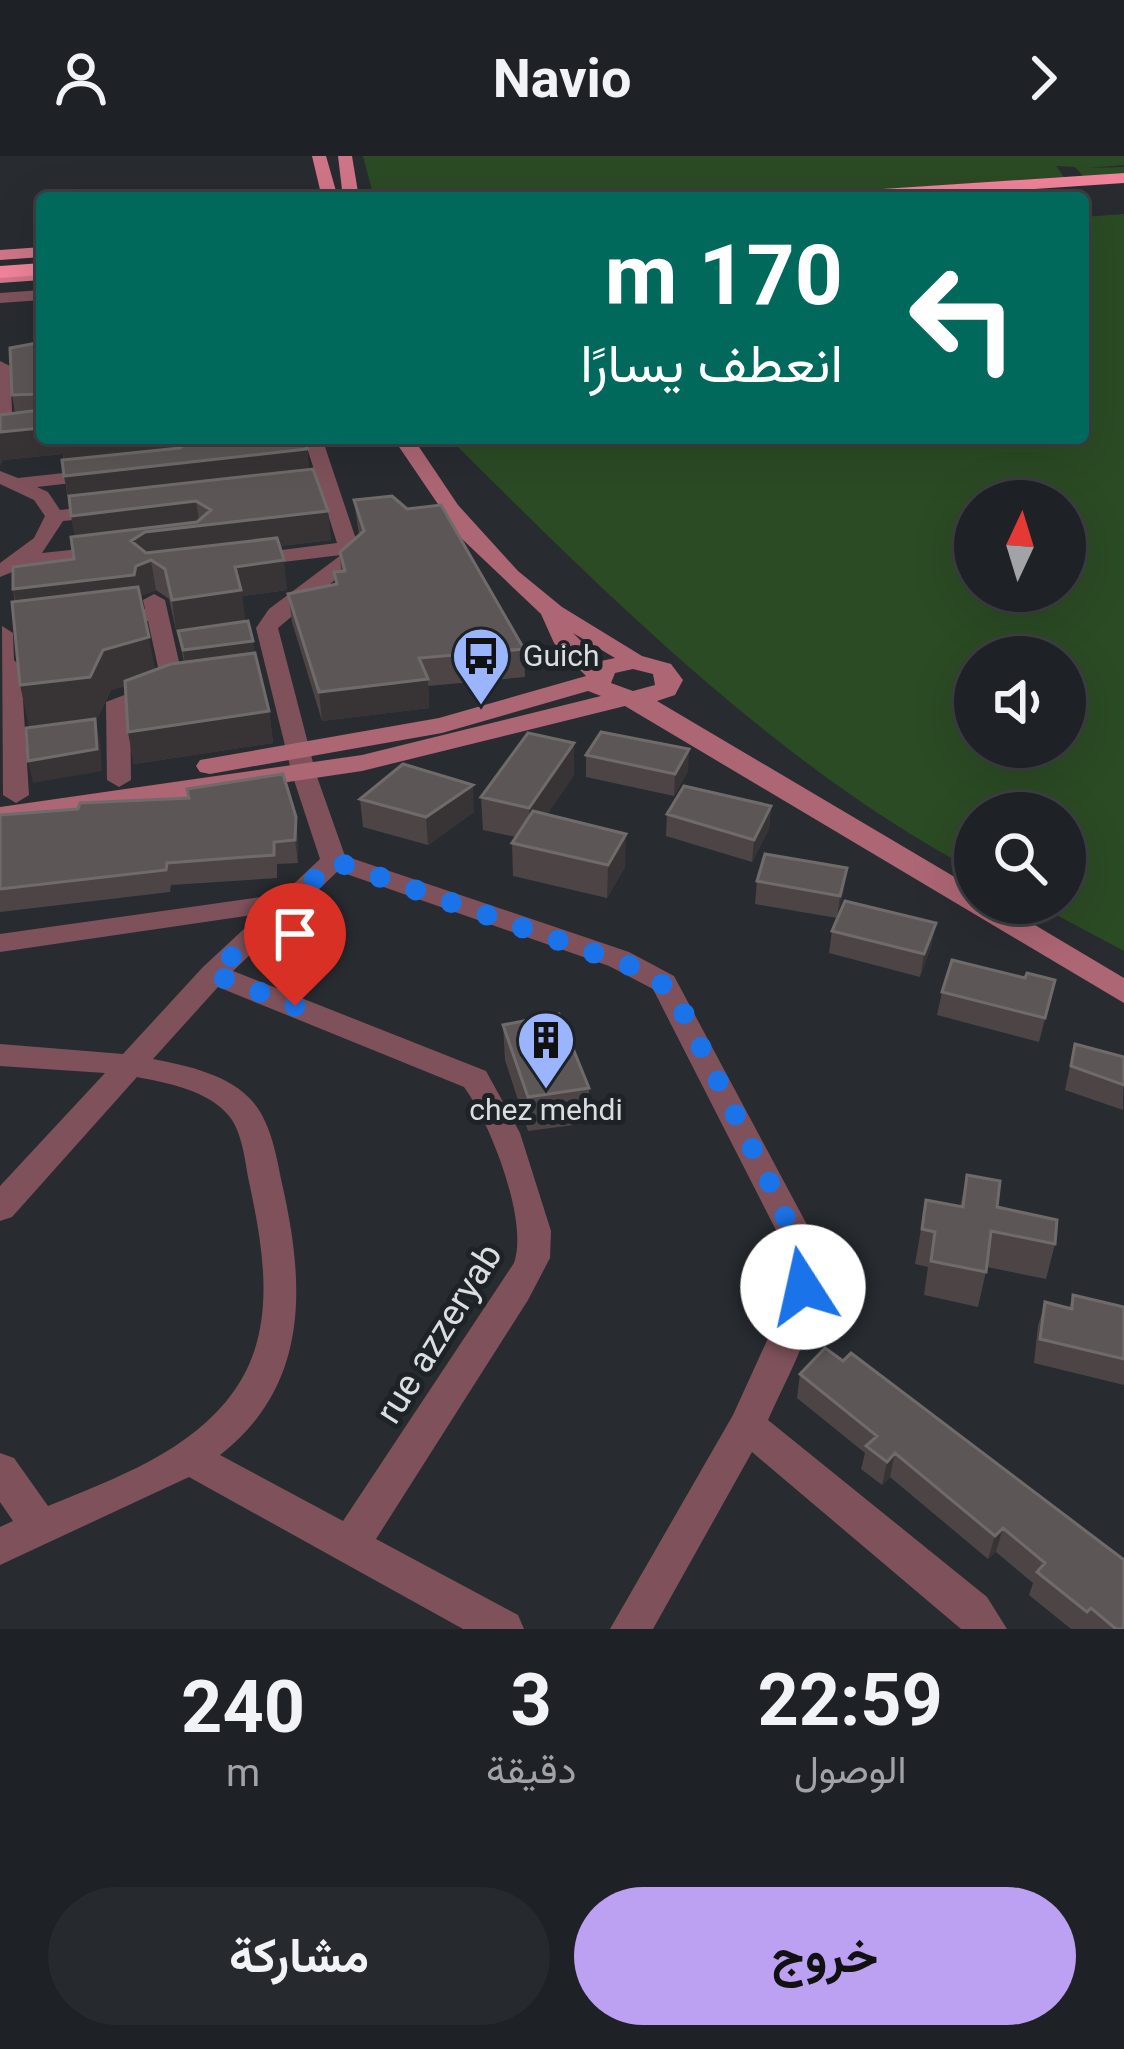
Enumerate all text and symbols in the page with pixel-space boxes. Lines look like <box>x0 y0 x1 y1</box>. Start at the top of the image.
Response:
icon: person <box>48 45 114 111</box>
icon: forward <box>1010 45 1076 111</box>
text: Navio <box>493 47 631 110</box>
text: 170 m <box>605 226 843 325</box>
icon: left <box>885 240 1041 396</box>
text: انعطف يسارًا <box>580 332 843 395</box>
north arrow <box>954 480 1086 612</box>
map controls <box>954 480 1086 924</box>
bus stop icon: Guich <box>450 625 512 707</box>
button: sound <box>954 636 1086 768</box>
place label: Guich <box>523 638 600 673</box>
button: search <box>954 792 1086 924</box>
pin <box>244 883 346 1006</box>
icon: arrive <box>262 901 328 967</box>
building icon: chez mehdi <box>515 1009 577 1091</box>
place label: chez mehdi <box>469 1092 623 1127</box>
position arrow <box>740 1224 866 1350</box>
street label: rue azzeryab <box>367 1236 511 1431</box>
text: 3 <box>511 1658 552 1743</box>
text: 22:59 <box>757 1658 943 1743</box>
text: 240 <box>181 1665 305 1750</box>
text: دقيقة <box>486 1747 576 1793</box>
text: الوصول <box>794 1747 906 1793</box>
text: m <box>226 1750 260 1796</box>
button: مشاركة <box>48 1887 550 2025</box>
button: خروج <box>574 1887 1076 2025</box>

